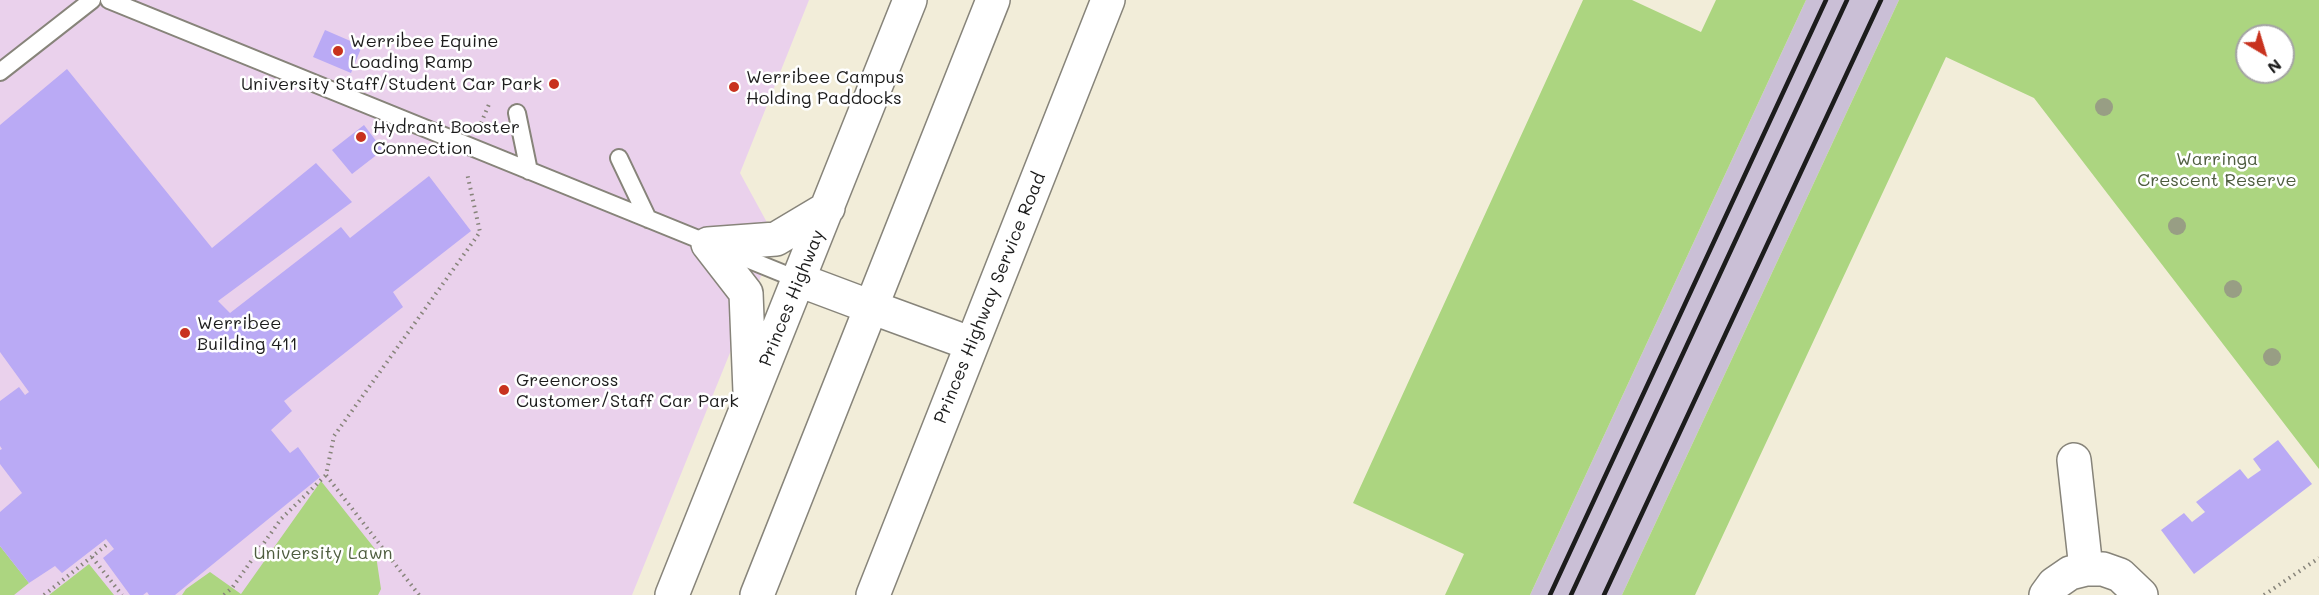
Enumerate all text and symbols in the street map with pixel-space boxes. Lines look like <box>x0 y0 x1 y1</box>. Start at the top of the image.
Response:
north arrow <box>2235 24 2295 84</box>
place label: Werribee Equine Loading Ramp <box>350 30 498 72</box>
marker: Werribee Equine Loading Ramp <box>331 44 345 58</box>
text: N <box>2264 55 2286 79</box>
place label: Werribee Campus Holding Paddocks <box>746 66 904 109</box>
place label: University Staff/Student Car Park <box>241 73 542 95</box>
marker: University Staff/Student Car Park <box>547 77 561 91</box>
marker: Werribee Campus Holding Paddocks <box>727 80 741 94</box>
place label: Hydrant Booster Connection <box>373 116 520 158</box>
marker: Hydrant Booster Connection <box>354 130 368 144</box>
park label: Warringa Crescent Reserve <box>2137 148 2297 190</box>
street label: Princes Highway Service Road <box>930 169 1050 427</box>
street label: Princes Highway <box>755 227 829 369</box>
place label: Werribee Building 411 <box>197 312 298 354</box>
marker: Werribee Building 411 <box>178 326 192 340</box>
place label: Greencross Customer/Staff Car Park <box>516 369 739 412</box>
marker: Greencross Customer/Staff Car Park <box>497 383 511 397</box>
park label: University Lawn <box>253 542 393 564</box>

